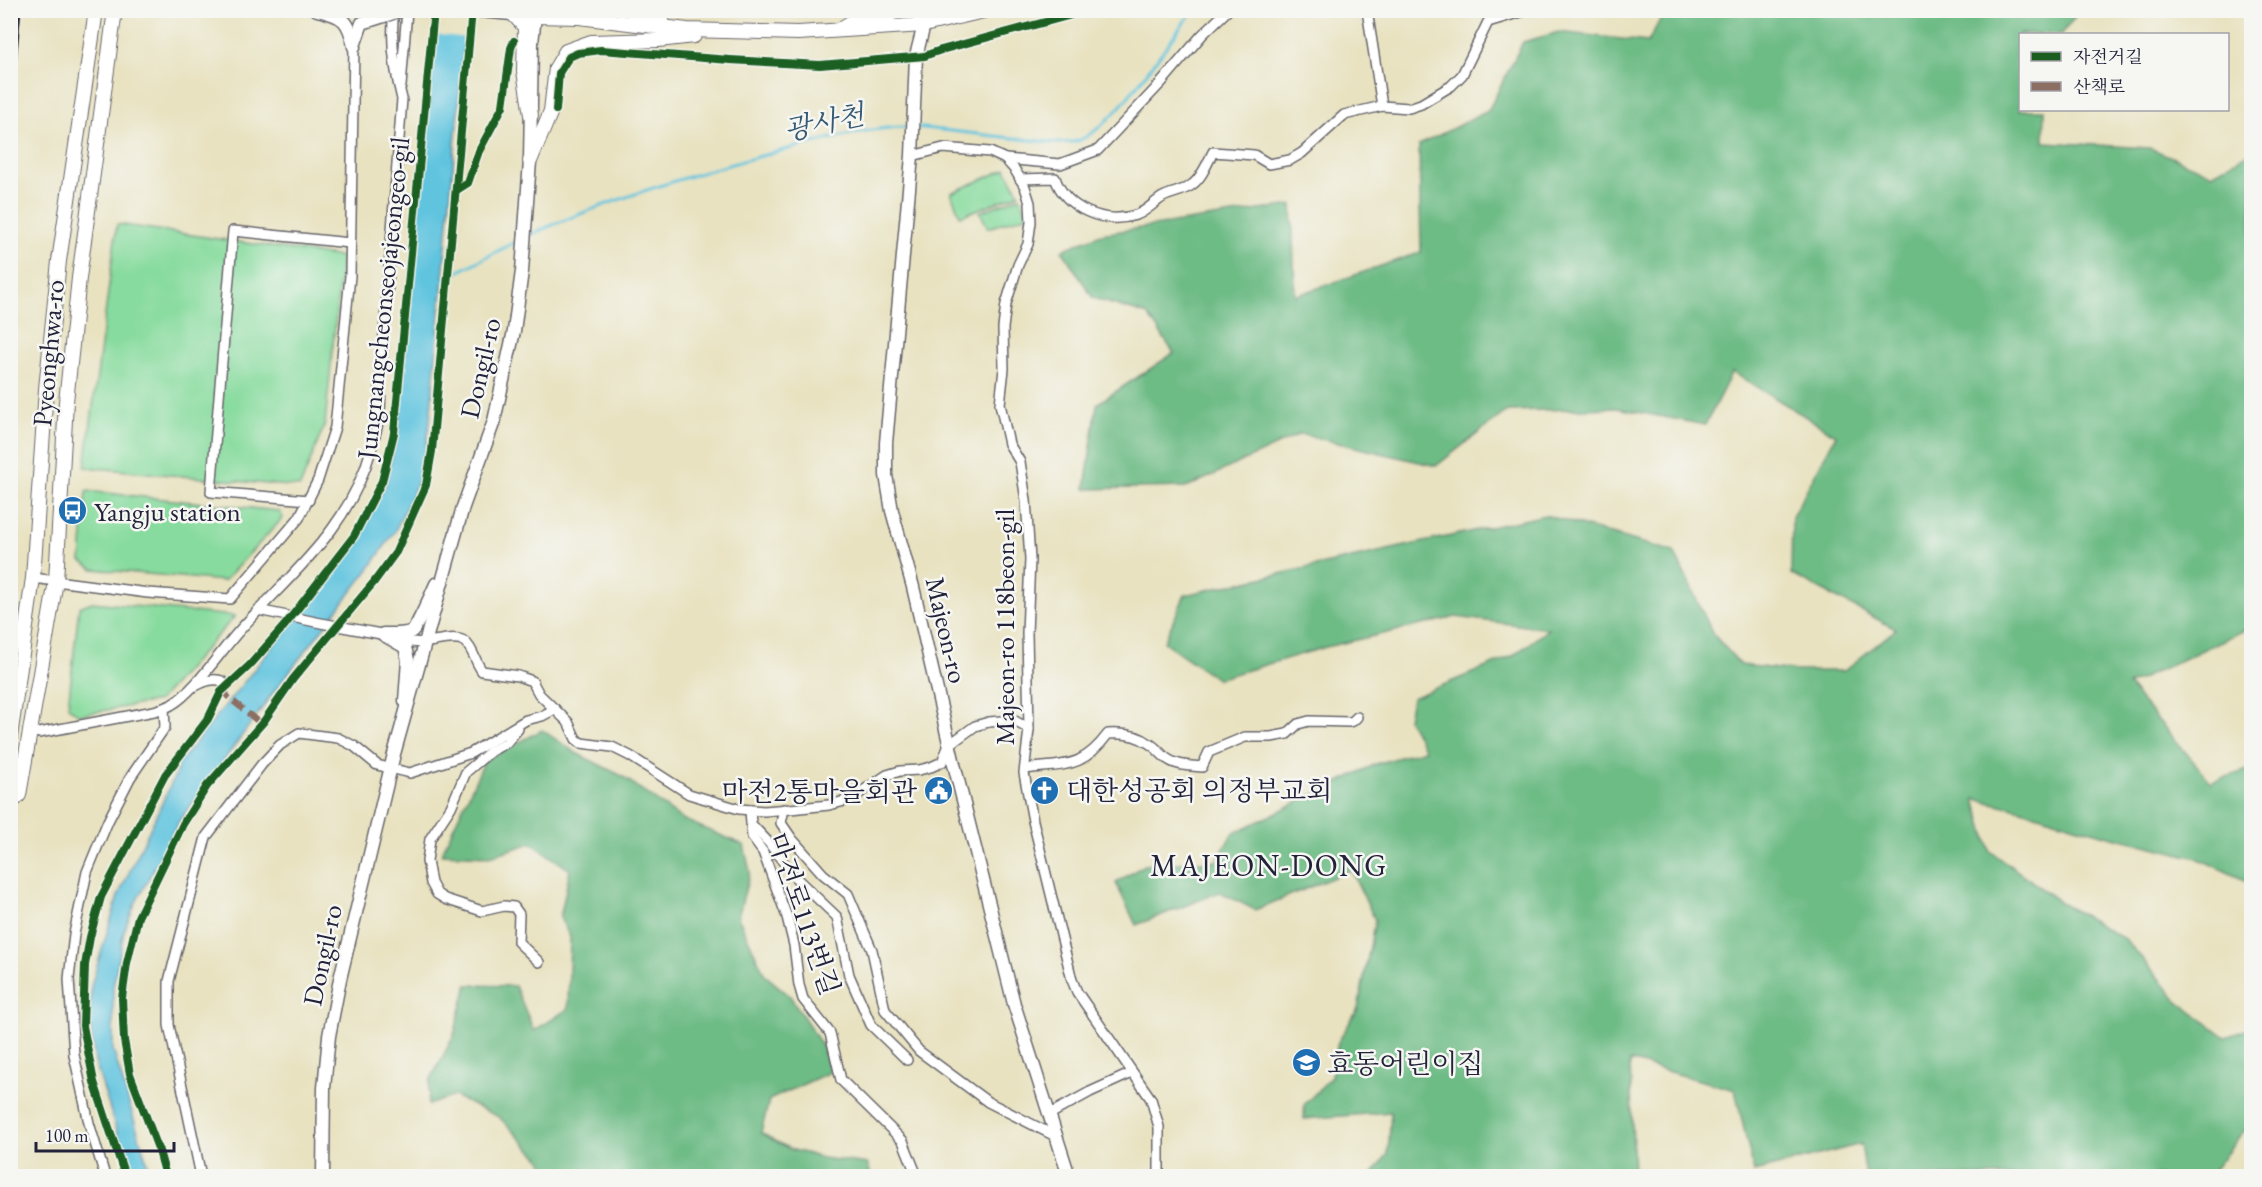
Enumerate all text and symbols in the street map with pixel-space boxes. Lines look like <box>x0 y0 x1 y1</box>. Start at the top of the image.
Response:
legend <box>2019 33 2229 111</box>
text: 자전거길 <box>2073 45 2143 68</box>
text: 산책로 <box>2073 75 2125 98</box>
water label: 광사천 <box>781 96 869 148</box>
street label: Jungnangcheonseojajeongeo-gil <box>348 135 417 463</box>
street label: Pyeonghwa-ro <box>24 278 72 428</box>
street label: Dongil-ro <box>451 314 509 422</box>
place label: Yangju station <box>94 494 241 529</box>
bus stop icon: Yangju station <box>57 495 89 527</box>
street label: Majeon-ro 118beon-gil <box>987 509 1022 745</box>
street label: Majeon-ro <box>918 573 976 687</box>
place label: 대한성공회 의정부교회 <box>1066 773 1332 808</box>
place label: 마전2통마을회관 <box>721 774 918 809</box>
church icon: 대한성공회 의정부교회 <box>1029 774 1061 806</box>
public building icon: 마전2통마을회관 <box>922 775 954 807</box>
street label: 마전로113번길 <box>760 828 848 1000</box>
district label: MAJEON-DONG <box>1150 846 1388 885</box>
street label: Dongil-ro <box>294 901 350 1009</box>
place label: 효동어린이집 <box>1327 1046 1484 1081</box>
school or university icon: 효동어린이집 <box>1290 1047 1322 1079</box>
scale bar <box>36 1115 174 1153</box>
text: 100 m <box>45 1124 89 1147</box>

